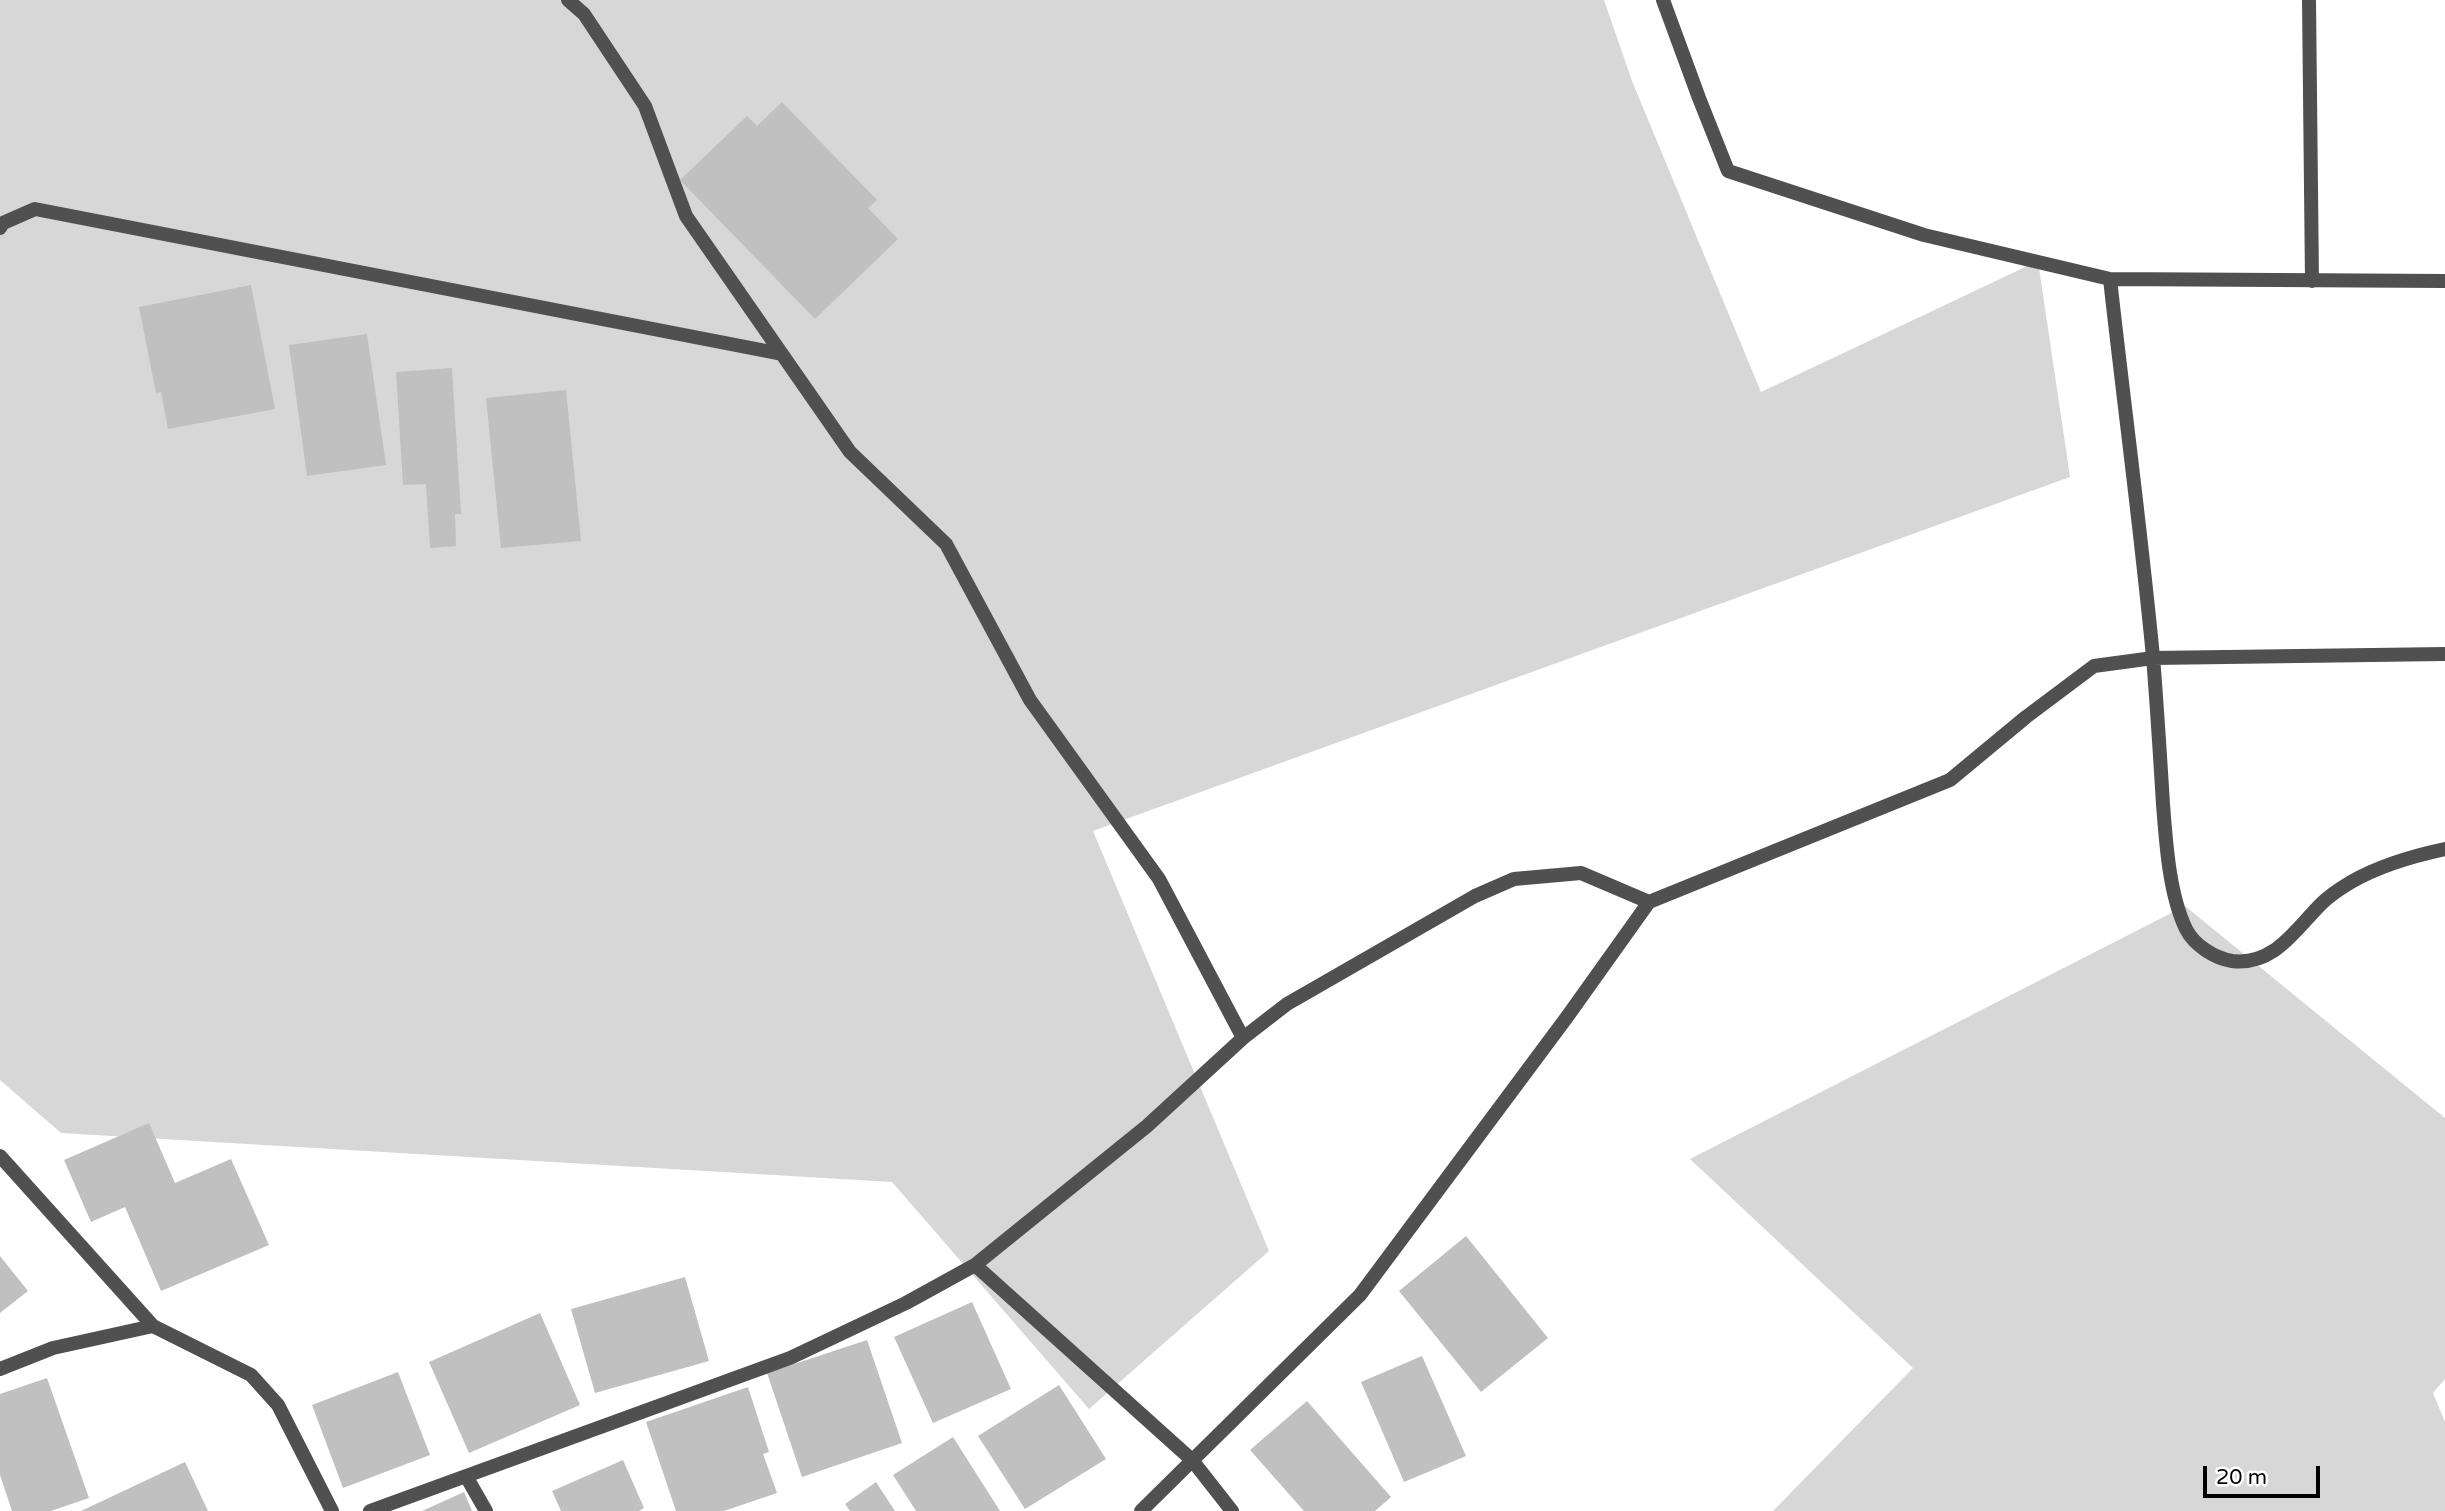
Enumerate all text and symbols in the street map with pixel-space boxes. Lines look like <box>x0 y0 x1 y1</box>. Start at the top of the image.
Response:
scale bar <box>2207 1452 2324 1496</box>
text: 20 m <box>2216 1465 2267 1490</box>

